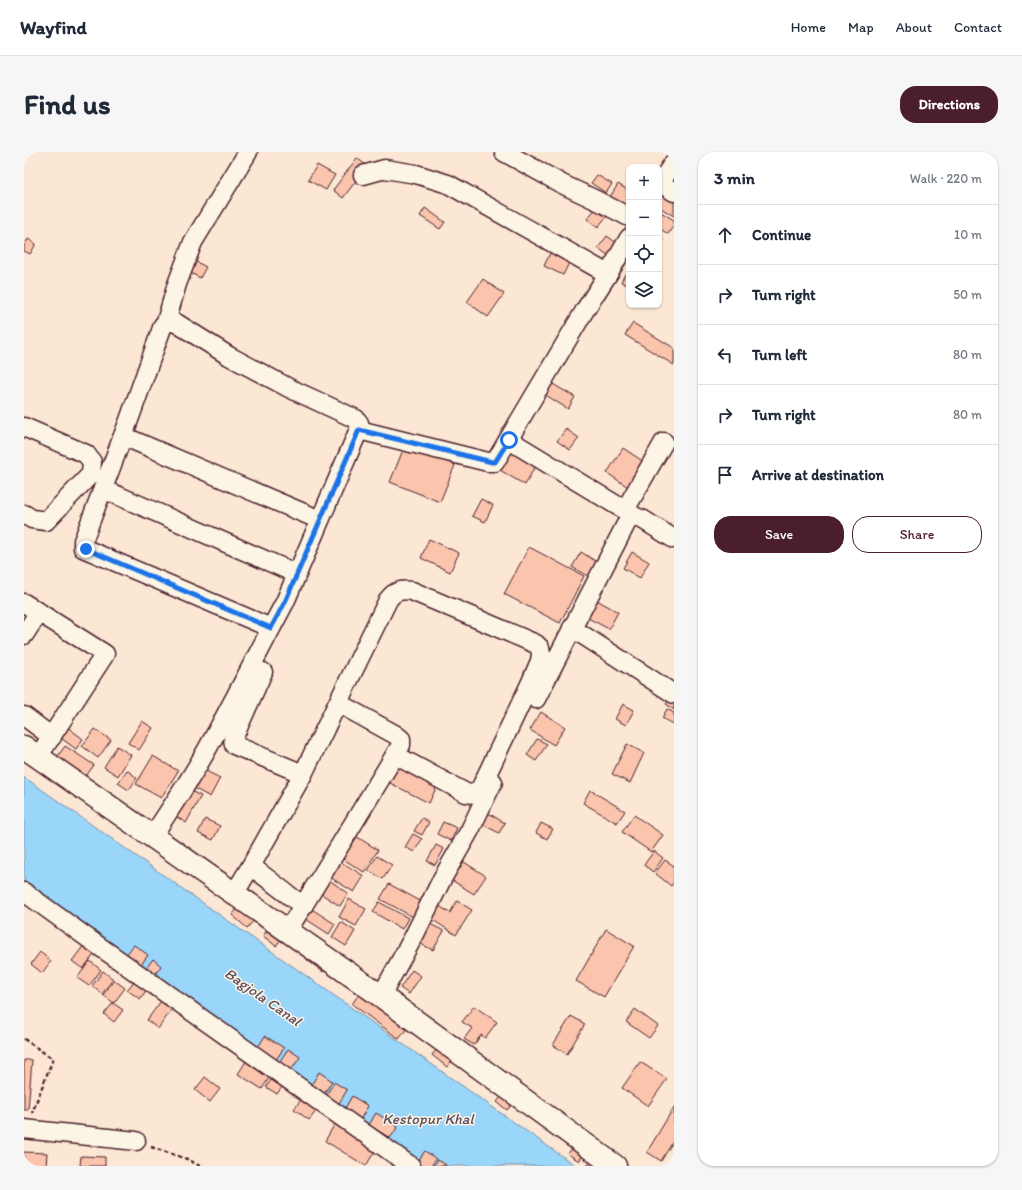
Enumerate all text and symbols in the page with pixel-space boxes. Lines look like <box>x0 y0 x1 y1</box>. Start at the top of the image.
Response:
text: Wayfind <box>20 16 87 39</box>
text: Home <box>791 19 826 36</box>
text: Map <box>848 19 874 36</box>
text: About <box>896 19 932 36</box>
text: Contact <box>954 19 1002 36</box>
button: Directions <box>900 86 998 123</box>
text: Find us <box>24 87 111 121</box>
map controls <box>626 164 662 308</box>
button: + <box>626 164 662 200</box>
text: 3 min <box>714 168 755 188</box>
text: Walk · 220 m <box>910 171 982 186</box>
button: − <box>626 200 662 236</box>
icon: ahead <box>714 224 736 246</box>
text: Continue <box>752 226 811 244</box>
text: 10 m <box>954 227 982 242</box>
button: locate <box>626 236 662 272</box>
button: layers <box>626 272 662 308</box>
icon: right <box>714 284 736 306</box>
text: Turn right <box>752 286 816 304</box>
text: 50 m <box>953 287 982 302</box>
icon: left <box>714 344 736 366</box>
text: Turn left <box>752 346 807 364</box>
text: 80 m <box>953 347 982 362</box>
icon: right <box>714 404 736 426</box>
text: Turn right <box>752 406 816 424</box>
text: 80 m <box>953 407 982 422</box>
route start <box>500 431 518 449</box>
icon: arrive <box>714 464 736 486</box>
text: Arrive at destination <box>752 466 884 484</box>
button: Save <box>714 516 844 553</box>
button: Share <box>852 516 982 553</box>
route end <box>77 540 95 558</box>
water label: Bagjola Canal <box>221 964 306 1031</box>
water label: Kestopur Khal <box>382 1110 475 1128</box>

